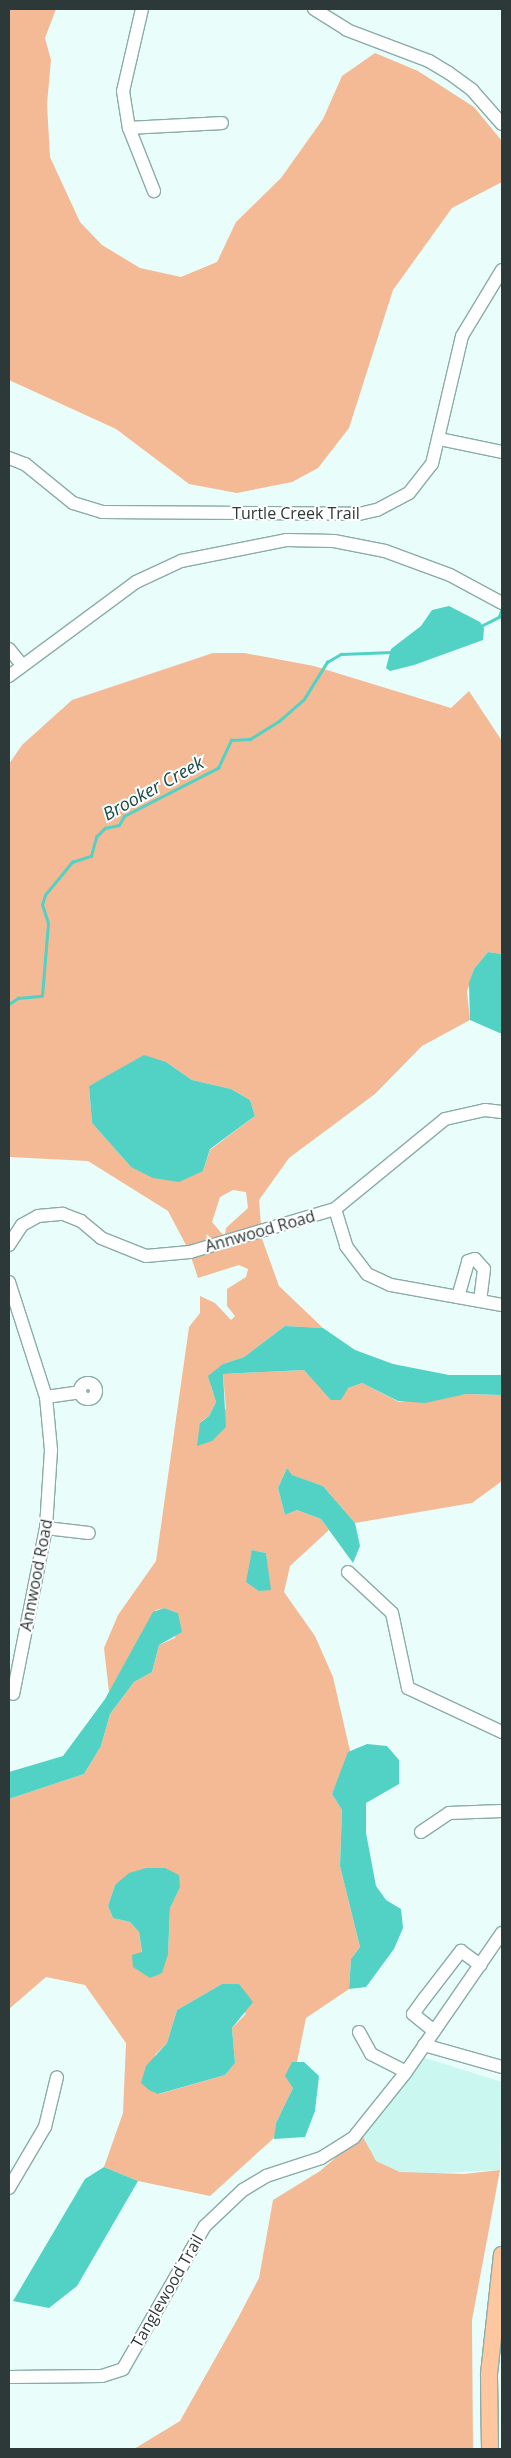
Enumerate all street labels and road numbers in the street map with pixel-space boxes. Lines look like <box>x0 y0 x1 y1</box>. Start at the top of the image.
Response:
street label: Turtle Creek Trail <box>232 503 360 523</box>
street label: Annwood Road <box>203 1206 317 1256</box>
street label: Annwood Road <box>16 1517 56 1633</box>
street label: Tanglewood Trail <box>127 2231 207 2351</box>

